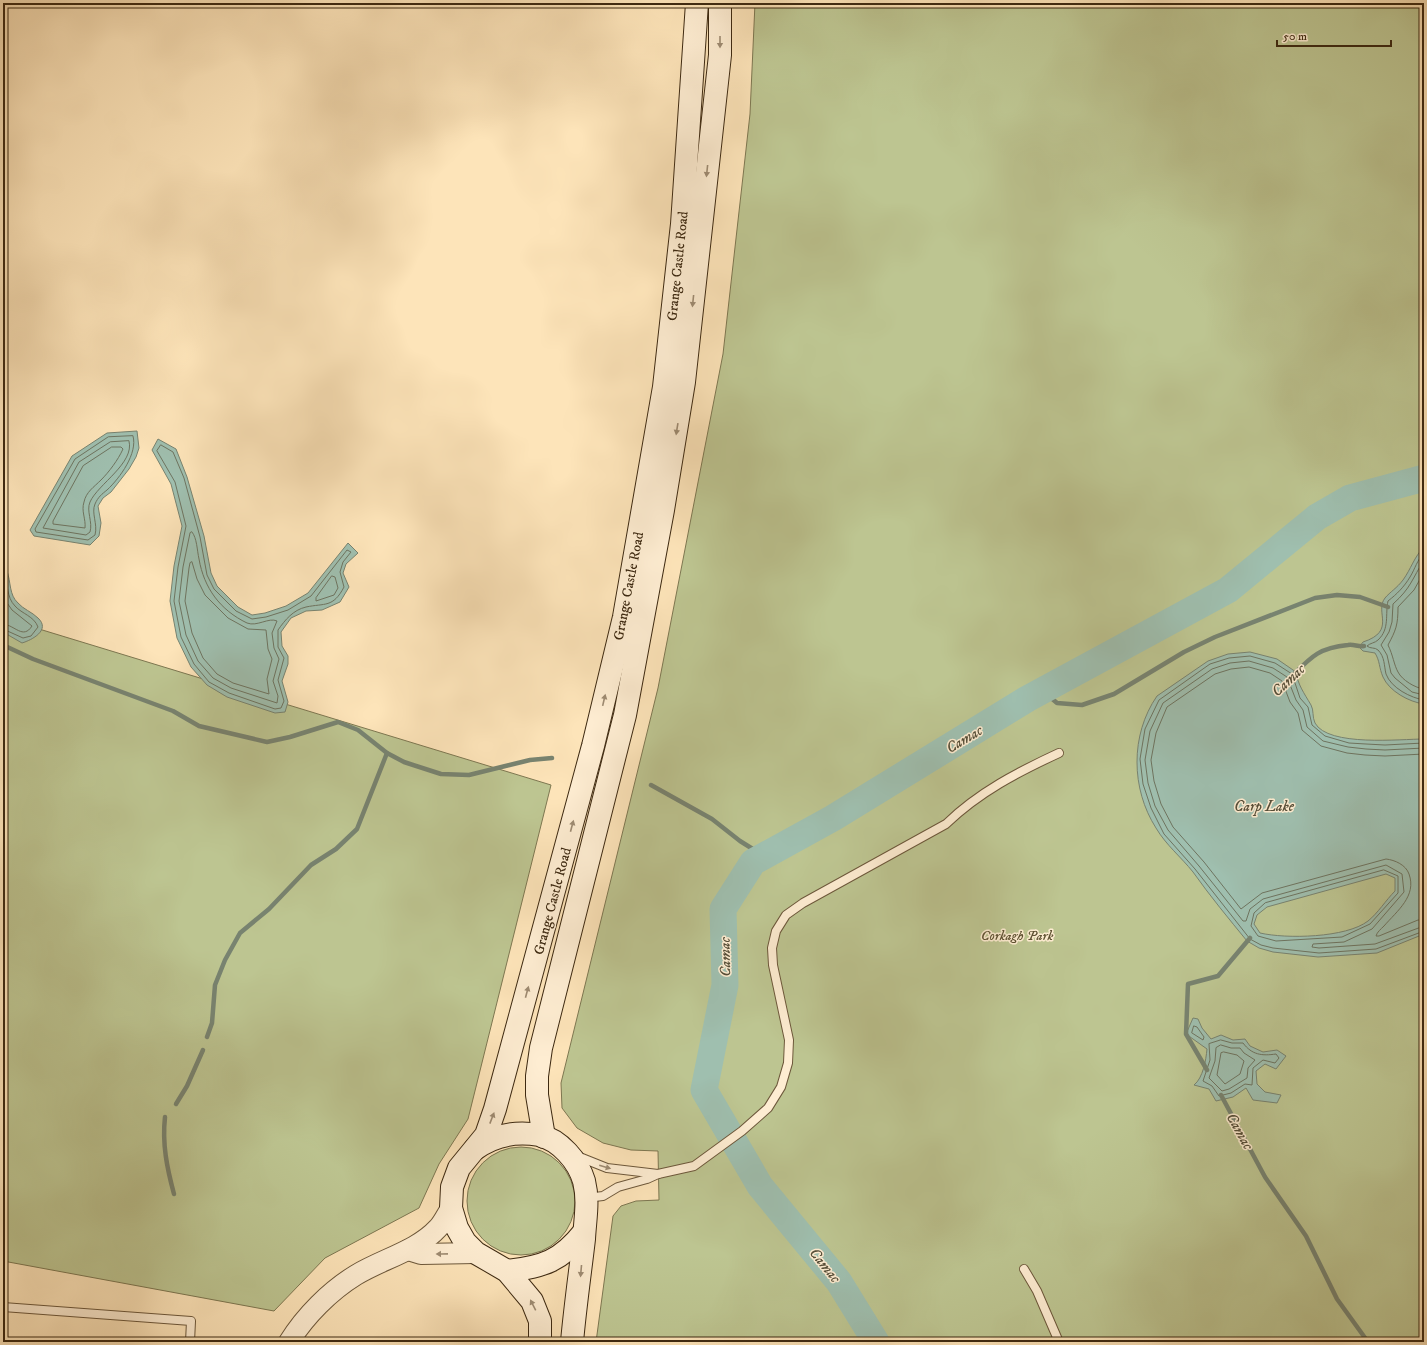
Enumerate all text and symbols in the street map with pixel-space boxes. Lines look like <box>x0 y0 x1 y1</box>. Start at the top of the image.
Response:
scale bar <box>1277 22 1391 48</box>
text: 50 m <box>1283 29 1307 44</box>
one-way arrow <box>717 36 723 49</box>
one-way arrow <box>704 165 711 177</box>
street label: Grange Castle Road <box>663 210 693 322</box>
one-way arrow <box>690 295 697 307</box>
one-way arrow <box>673 423 679 436</box>
street label: Grange Castle Road <box>610 530 648 642</box>
water label: Camac <box>1267 659 1310 701</box>
one-way arrow <box>601 694 607 706</box>
water label: Camac <box>942 721 987 758</box>
water label: Carp Lake <box>1234 797 1295 816</box>
one-way arrow <box>569 820 575 832</box>
street label: Grange Castle Road <box>530 846 576 957</box>
park label: Corkagh Park <box>981 927 1053 945</box>
water label: Camac <box>716 936 735 977</box>
one-way arrow <box>524 986 530 998</box>
water label: Camac <box>1222 1109 1258 1154</box>
one-way arrow <box>490 1111 496 1123</box>
one-way arrow <box>599 1164 611 1170</box>
water label: Camac <box>805 1244 845 1287</box>
one-way arrow <box>435 1251 448 1257</box>
one-way arrow <box>577 1265 584 1277</box>
one-way arrow <box>529 1299 536 1310</box>

